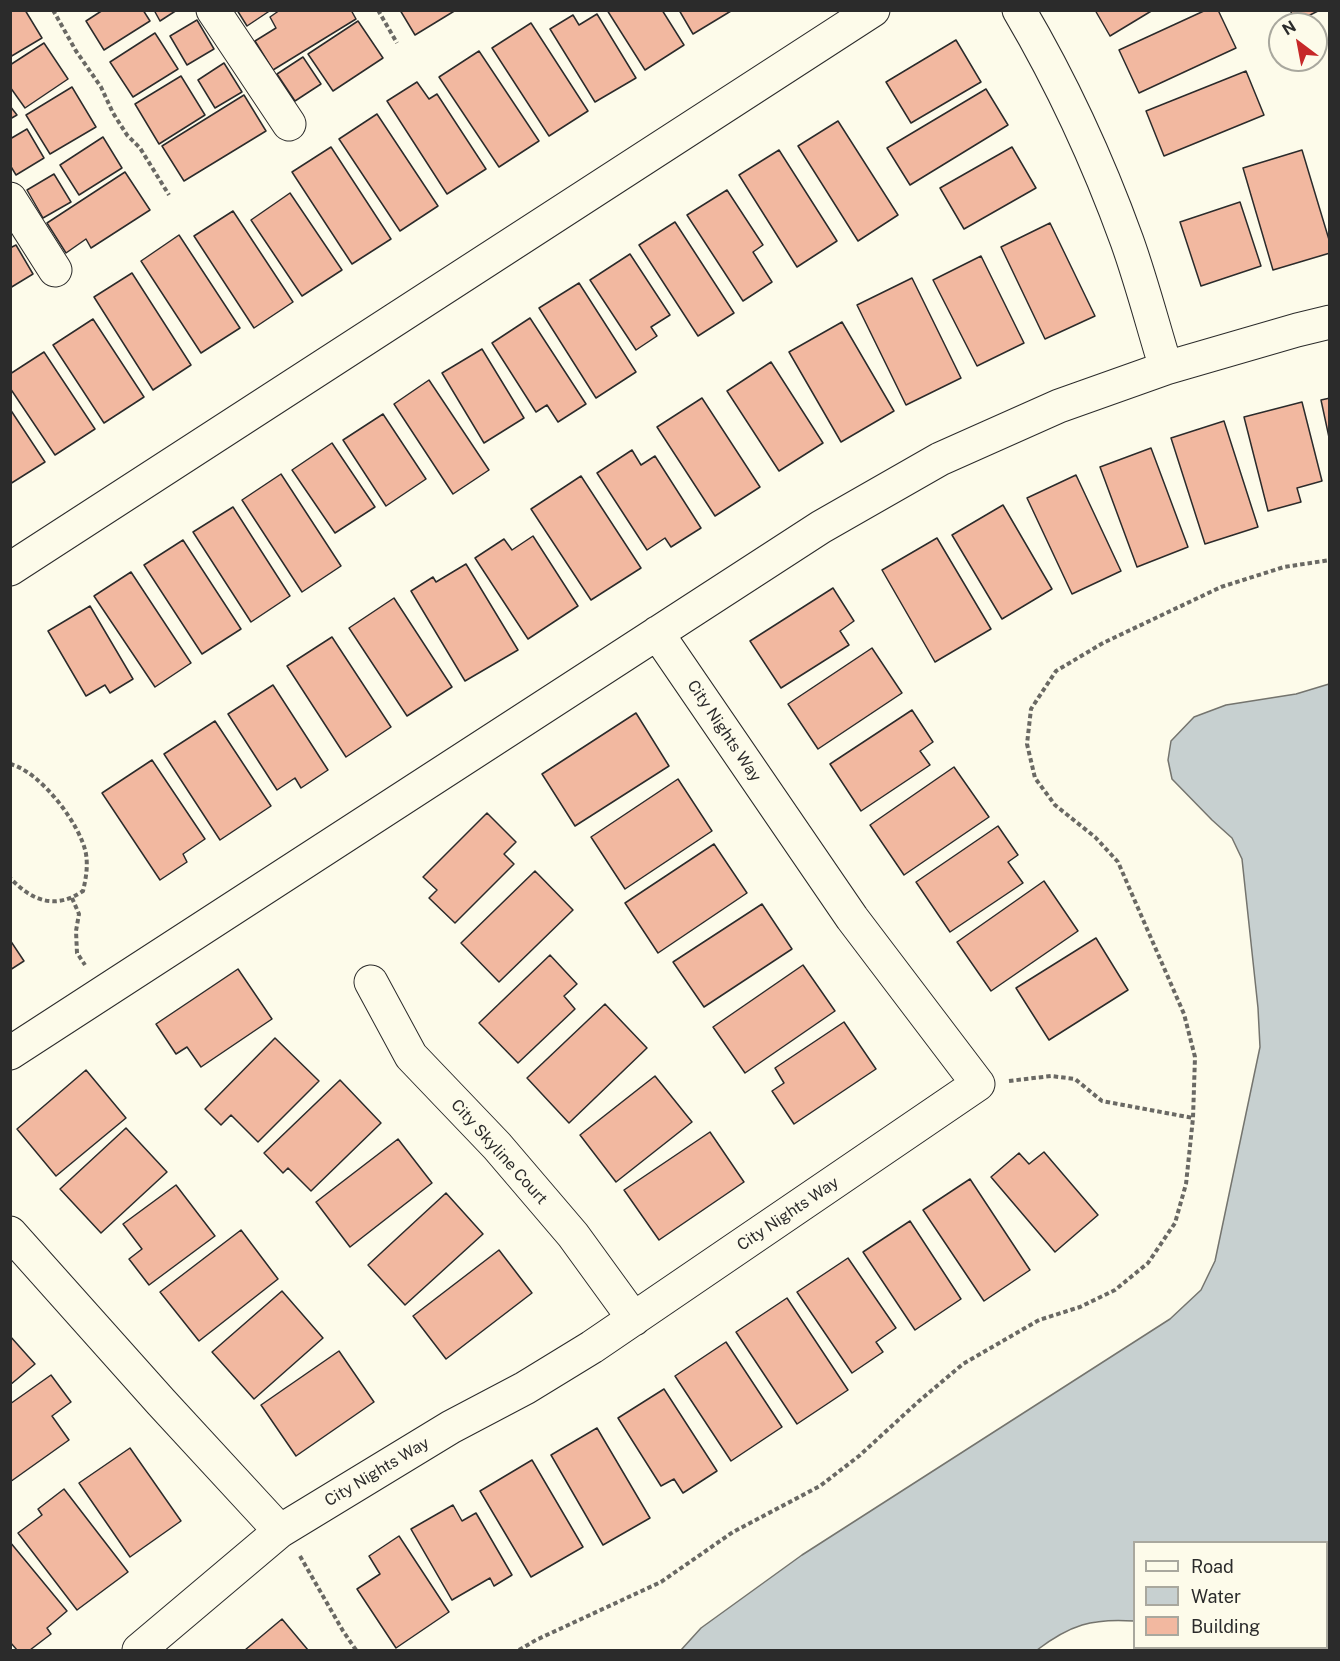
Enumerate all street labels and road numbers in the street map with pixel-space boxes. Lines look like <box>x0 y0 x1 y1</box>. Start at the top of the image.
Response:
street label: City Nights Way <box>683 677 765 785</box>
street label: City Skyline Court <box>447 1095 551 1209</box>
street label: City Nights Way <box>734 1173 842 1255</box>
street label: City Nights Way <box>321 1433 433 1511</box>

